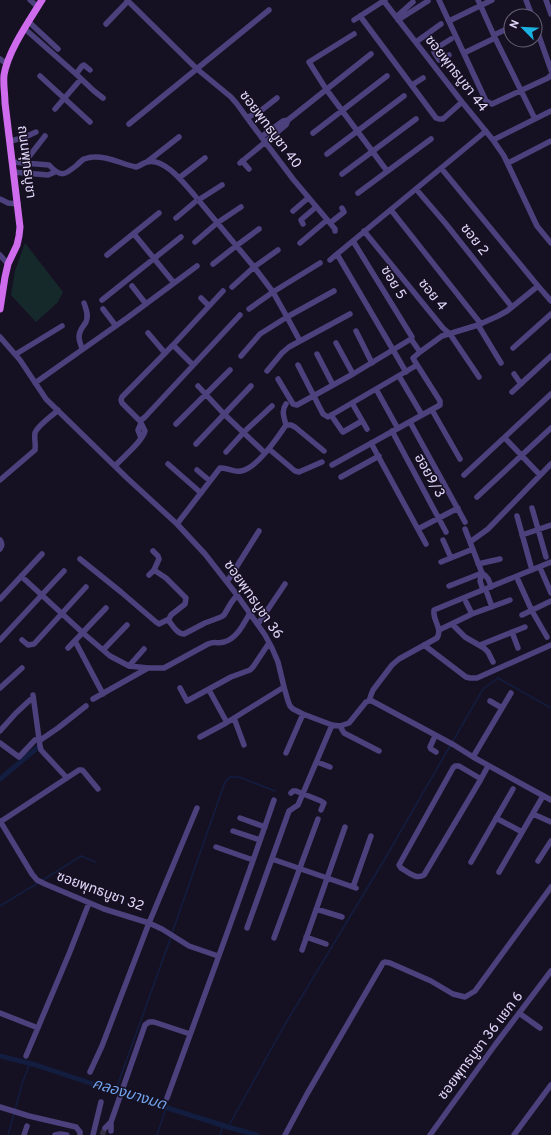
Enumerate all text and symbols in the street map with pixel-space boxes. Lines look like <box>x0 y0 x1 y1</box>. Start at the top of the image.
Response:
north arrow <box>503 8 543 48</box>
text: N <box>507 18 523 31</box>
street label: ซอยพุทธบูชา 44 <box>421 32 491 116</box>
street label: ซอยพุทธบูชา 40 <box>235 88 305 172</box>
street label: ถนนพุทธบูชา <box>13 125 39 199</box>
street label: ซอย 2 <box>456 221 492 259</box>
street label: ซอย 5 <box>376 263 410 303</box>
street label: ซอย 4 <box>414 276 450 314</box>
street label: ฮอย9/3 <box>410 451 448 501</box>
street label: ซอยพุทธบูชา 36 <box>220 557 286 643</box>
street label: ซอยพุทธบูชา 32 <box>54 868 146 916</box>
street label: ซอยพุทธบูชา 36 แยก 6 <box>435 989 527 1103</box>
water label: คลองบางมด <box>90 1075 169 1115</box>

